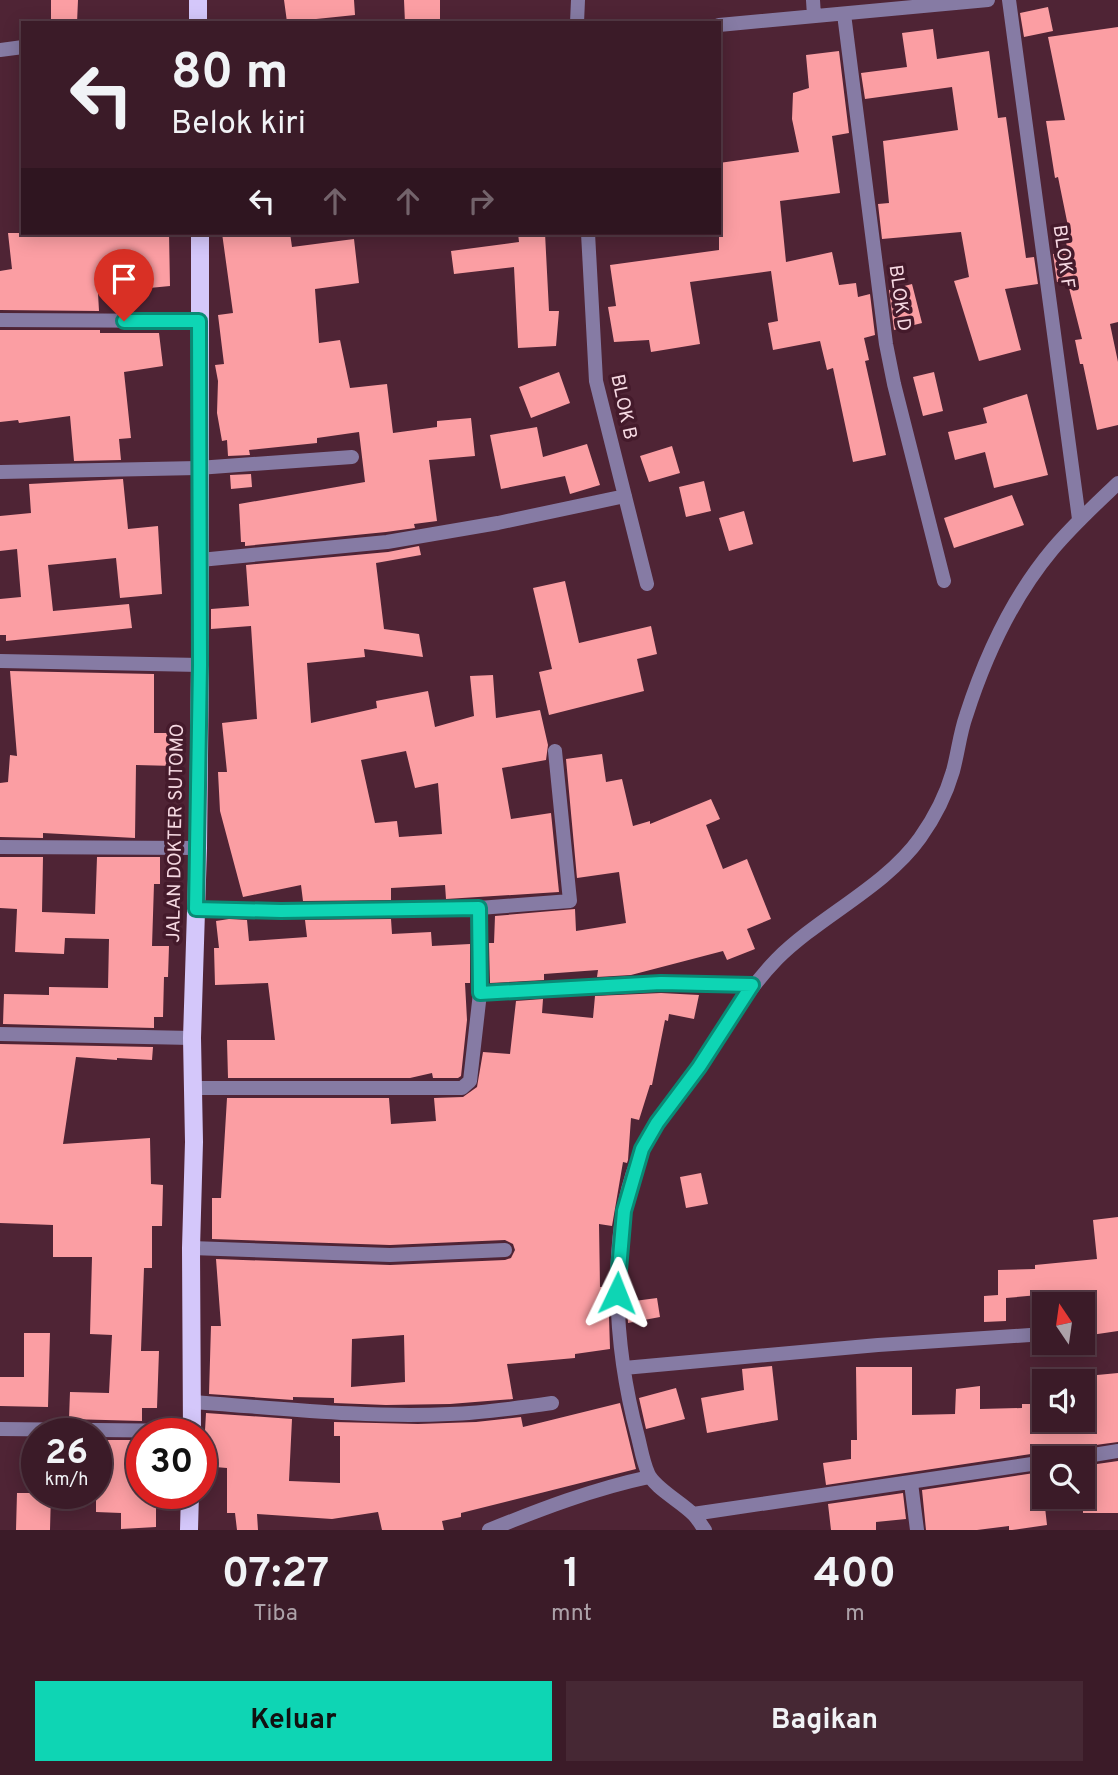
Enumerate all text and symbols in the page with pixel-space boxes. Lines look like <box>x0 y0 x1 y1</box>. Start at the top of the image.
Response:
text: 80 m <box>171 44 288 106</box>
icon: left <box>56 49 147 140</box>
text: Belok kiri <box>171 105 306 145</box>
icon: left <box>243 182 281 220</box>
icon: ahead <box>316 182 354 220</box>
icon: ahead <box>389 182 427 220</box>
icon: right <box>462 182 500 220</box>
street label: BLOK F <box>1047 223 1079 291</box>
pin <box>94 249 154 321</box>
icon: arrive <box>105 260 143 298</box>
street label: BLOK D <box>882 263 916 333</box>
street label: BLOK B <box>604 372 642 442</box>
street label: JALAN DOKTER SUTOMO <box>162 723 190 943</box>
position arrow <box>580 1256 654 1330</box>
north arrow <box>1032 1292 1096 1354</box>
map controls <box>1032 1292 1095 1509</box>
button: sound <box>1032 1369 1095 1432</box>
speed limit sign: 30 <box>126 1418 217 1509</box>
text: 26 <box>45 1432 88 1476</box>
button: search <box>1032 1446 1095 1509</box>
text: km/h <box>45 1469 88 1492</box>
text: 07:27 <box>222 1549 329 1602</box>
text: 1 <box>563 1549 580 1602</box>
text: 400 <box>814 1549 896 1602</box>
text: Tiba <box>253 1600 298 1629</box>
text: mnt <box>551 1600 592 1629</box>
text: m <box>845 1600 865 1629</box>
button: Keluar <box>35 1681 552 1761</box>
button: Bagikan <box>566 1681 1083 1761</box>

